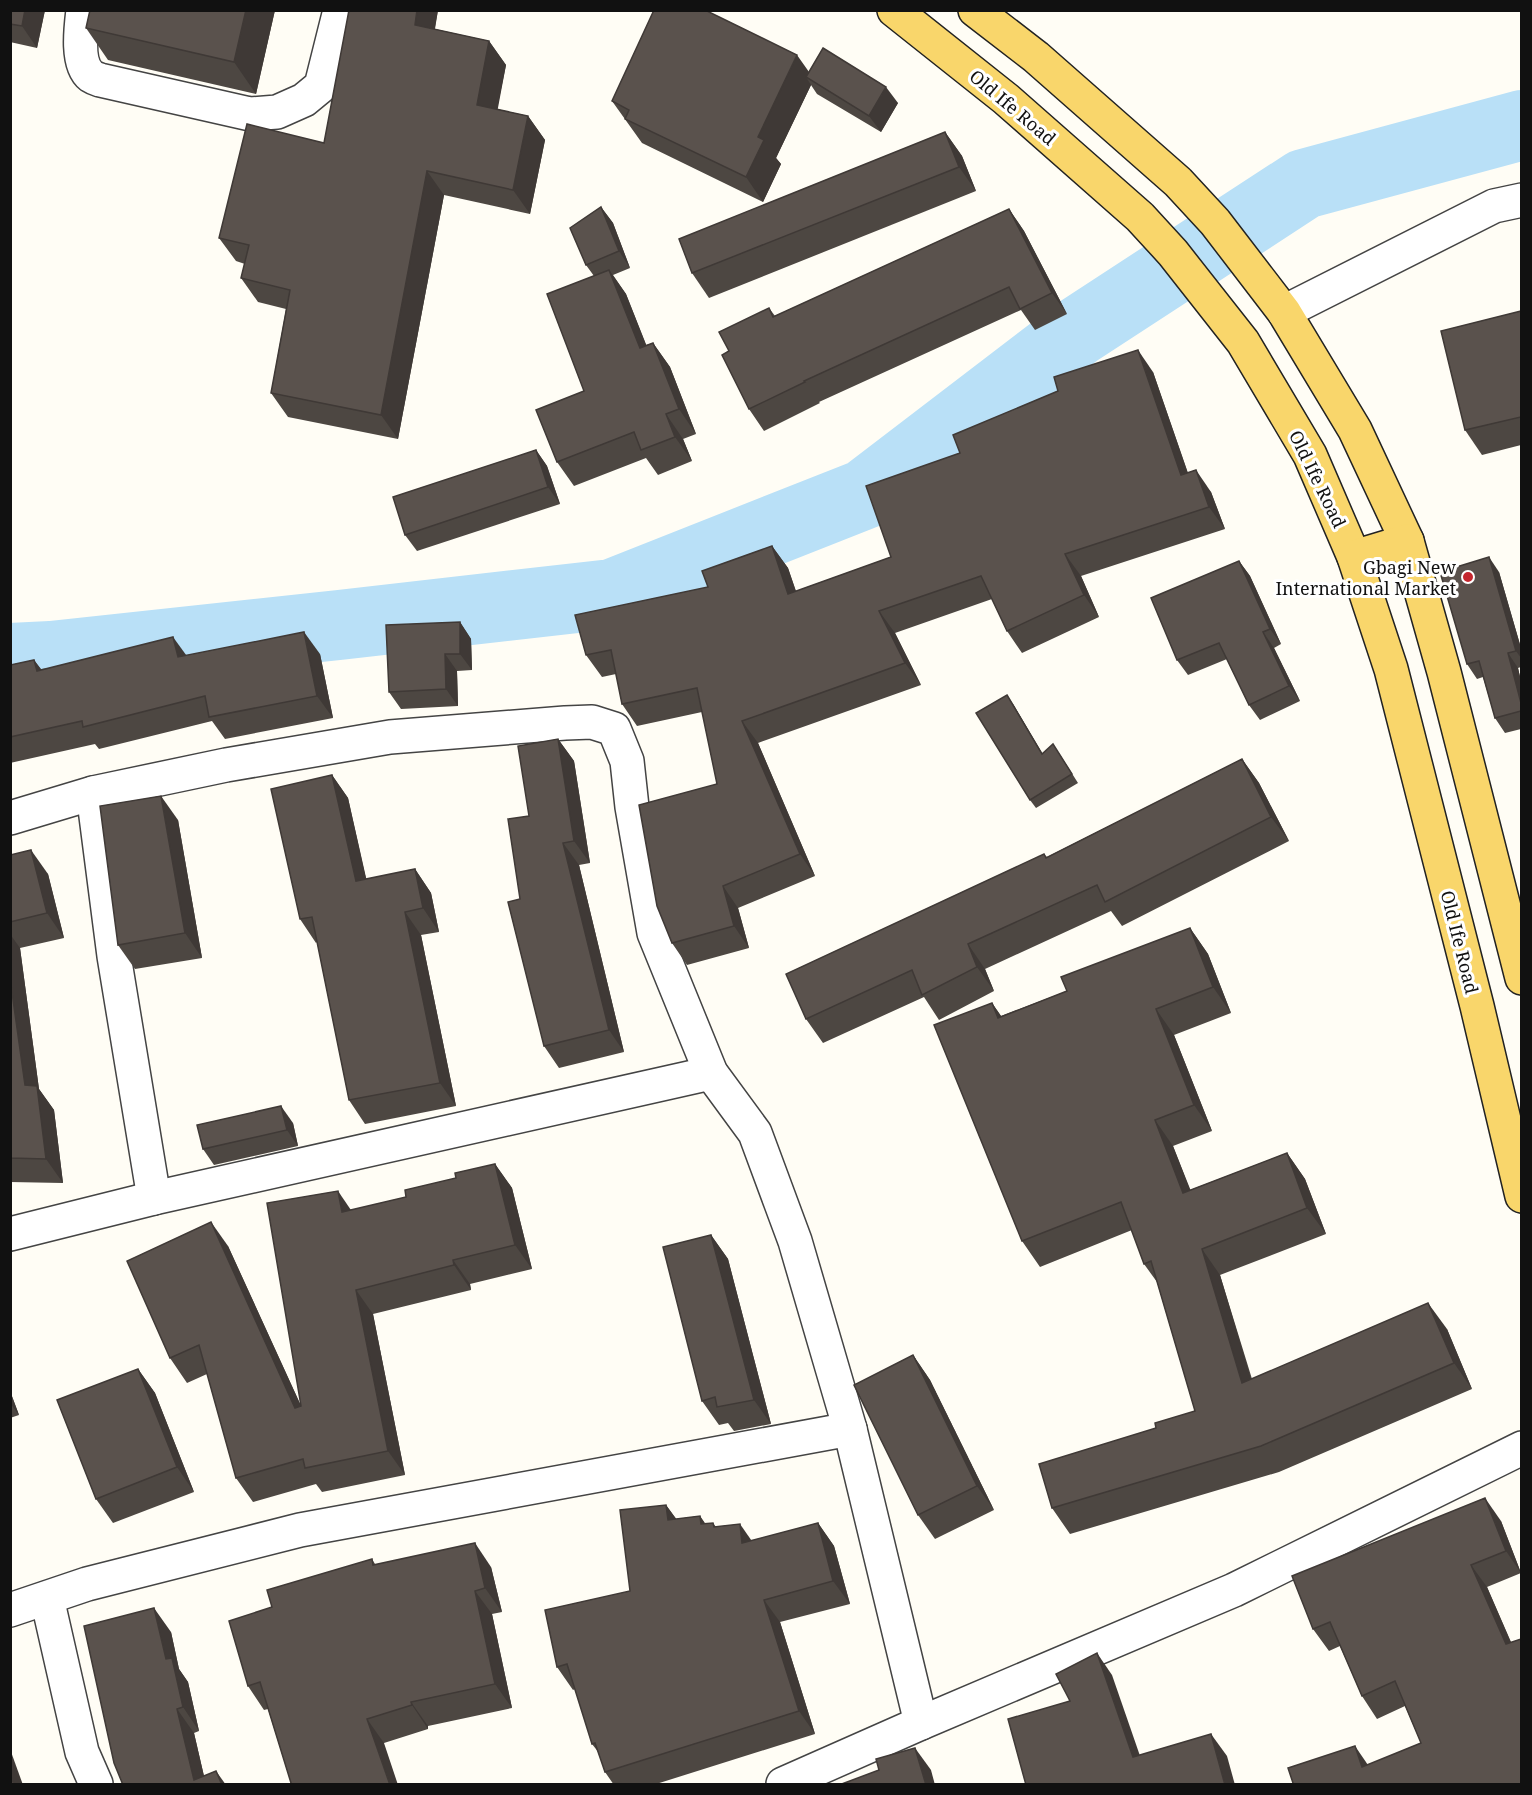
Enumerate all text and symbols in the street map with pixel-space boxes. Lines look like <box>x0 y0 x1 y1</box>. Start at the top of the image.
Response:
street label: Old Ife Road <box>965 64 1061 150</box>
street label: Old Ife Road <box>1284 426 1352 532</box>
place label: Gbagi New International Market <box>1275 555 1456 600</box>
marker: Gbagi New International Market <box>1461 570 1475 584</box>
street label: Old Ife Road <box>1436 888 1484 996</box>

